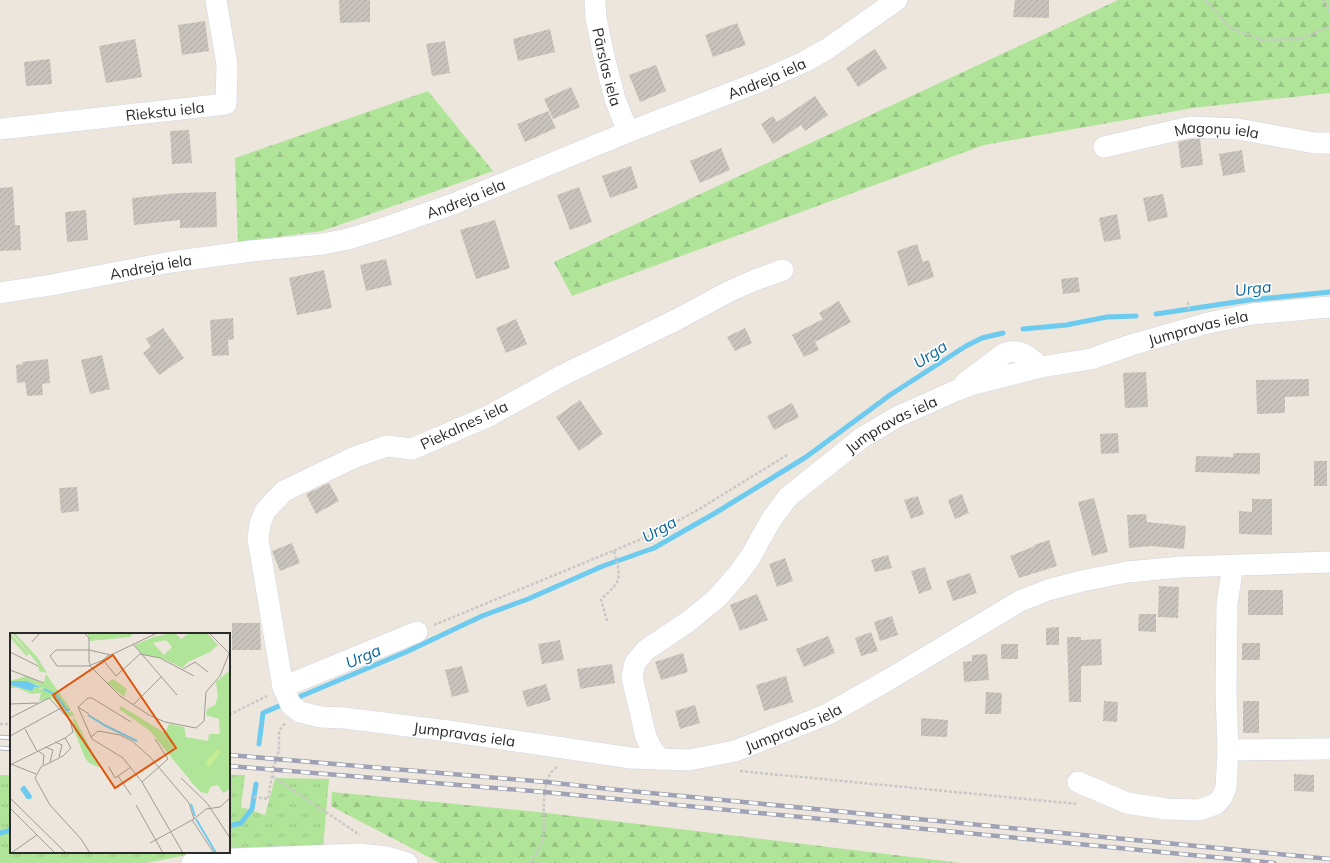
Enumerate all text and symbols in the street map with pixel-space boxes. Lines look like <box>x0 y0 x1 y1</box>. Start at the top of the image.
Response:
street label: Pārslas iela <box>589 26 626 109</box>
street label: Andreja iela <box>725 53 809 103</box>
street label: Riekstu iela <box>125 97 205 125</box>
street label: Magoņu iela <box>1172 117 1261 142</box>
street label: Andreja iela <box>424 174 508 222</box>
street label: Andreja iela <box>108 250 193 283</box>
water label: Urga <box>1234 276 1273 300</box>
street label: Jumpravas iela <box>1146 306 1250 349</box>
water label: Urga <box>909 335 951 372</box>
street label: Jumpravas iela <box>841 391 940 457</box>
street label: Piekalnes iela <box>417 396 511 454</box>
water label: Urga <box>638 511 680 547</box>
inset map <box>10 633 230 853</box>
water label: Urga <box>342 639 384 672</box>
street label: Jumpravas iela <box>742 699 845 756</box>
street label: Jumpravas iela <box>412 717 517 750</box>

